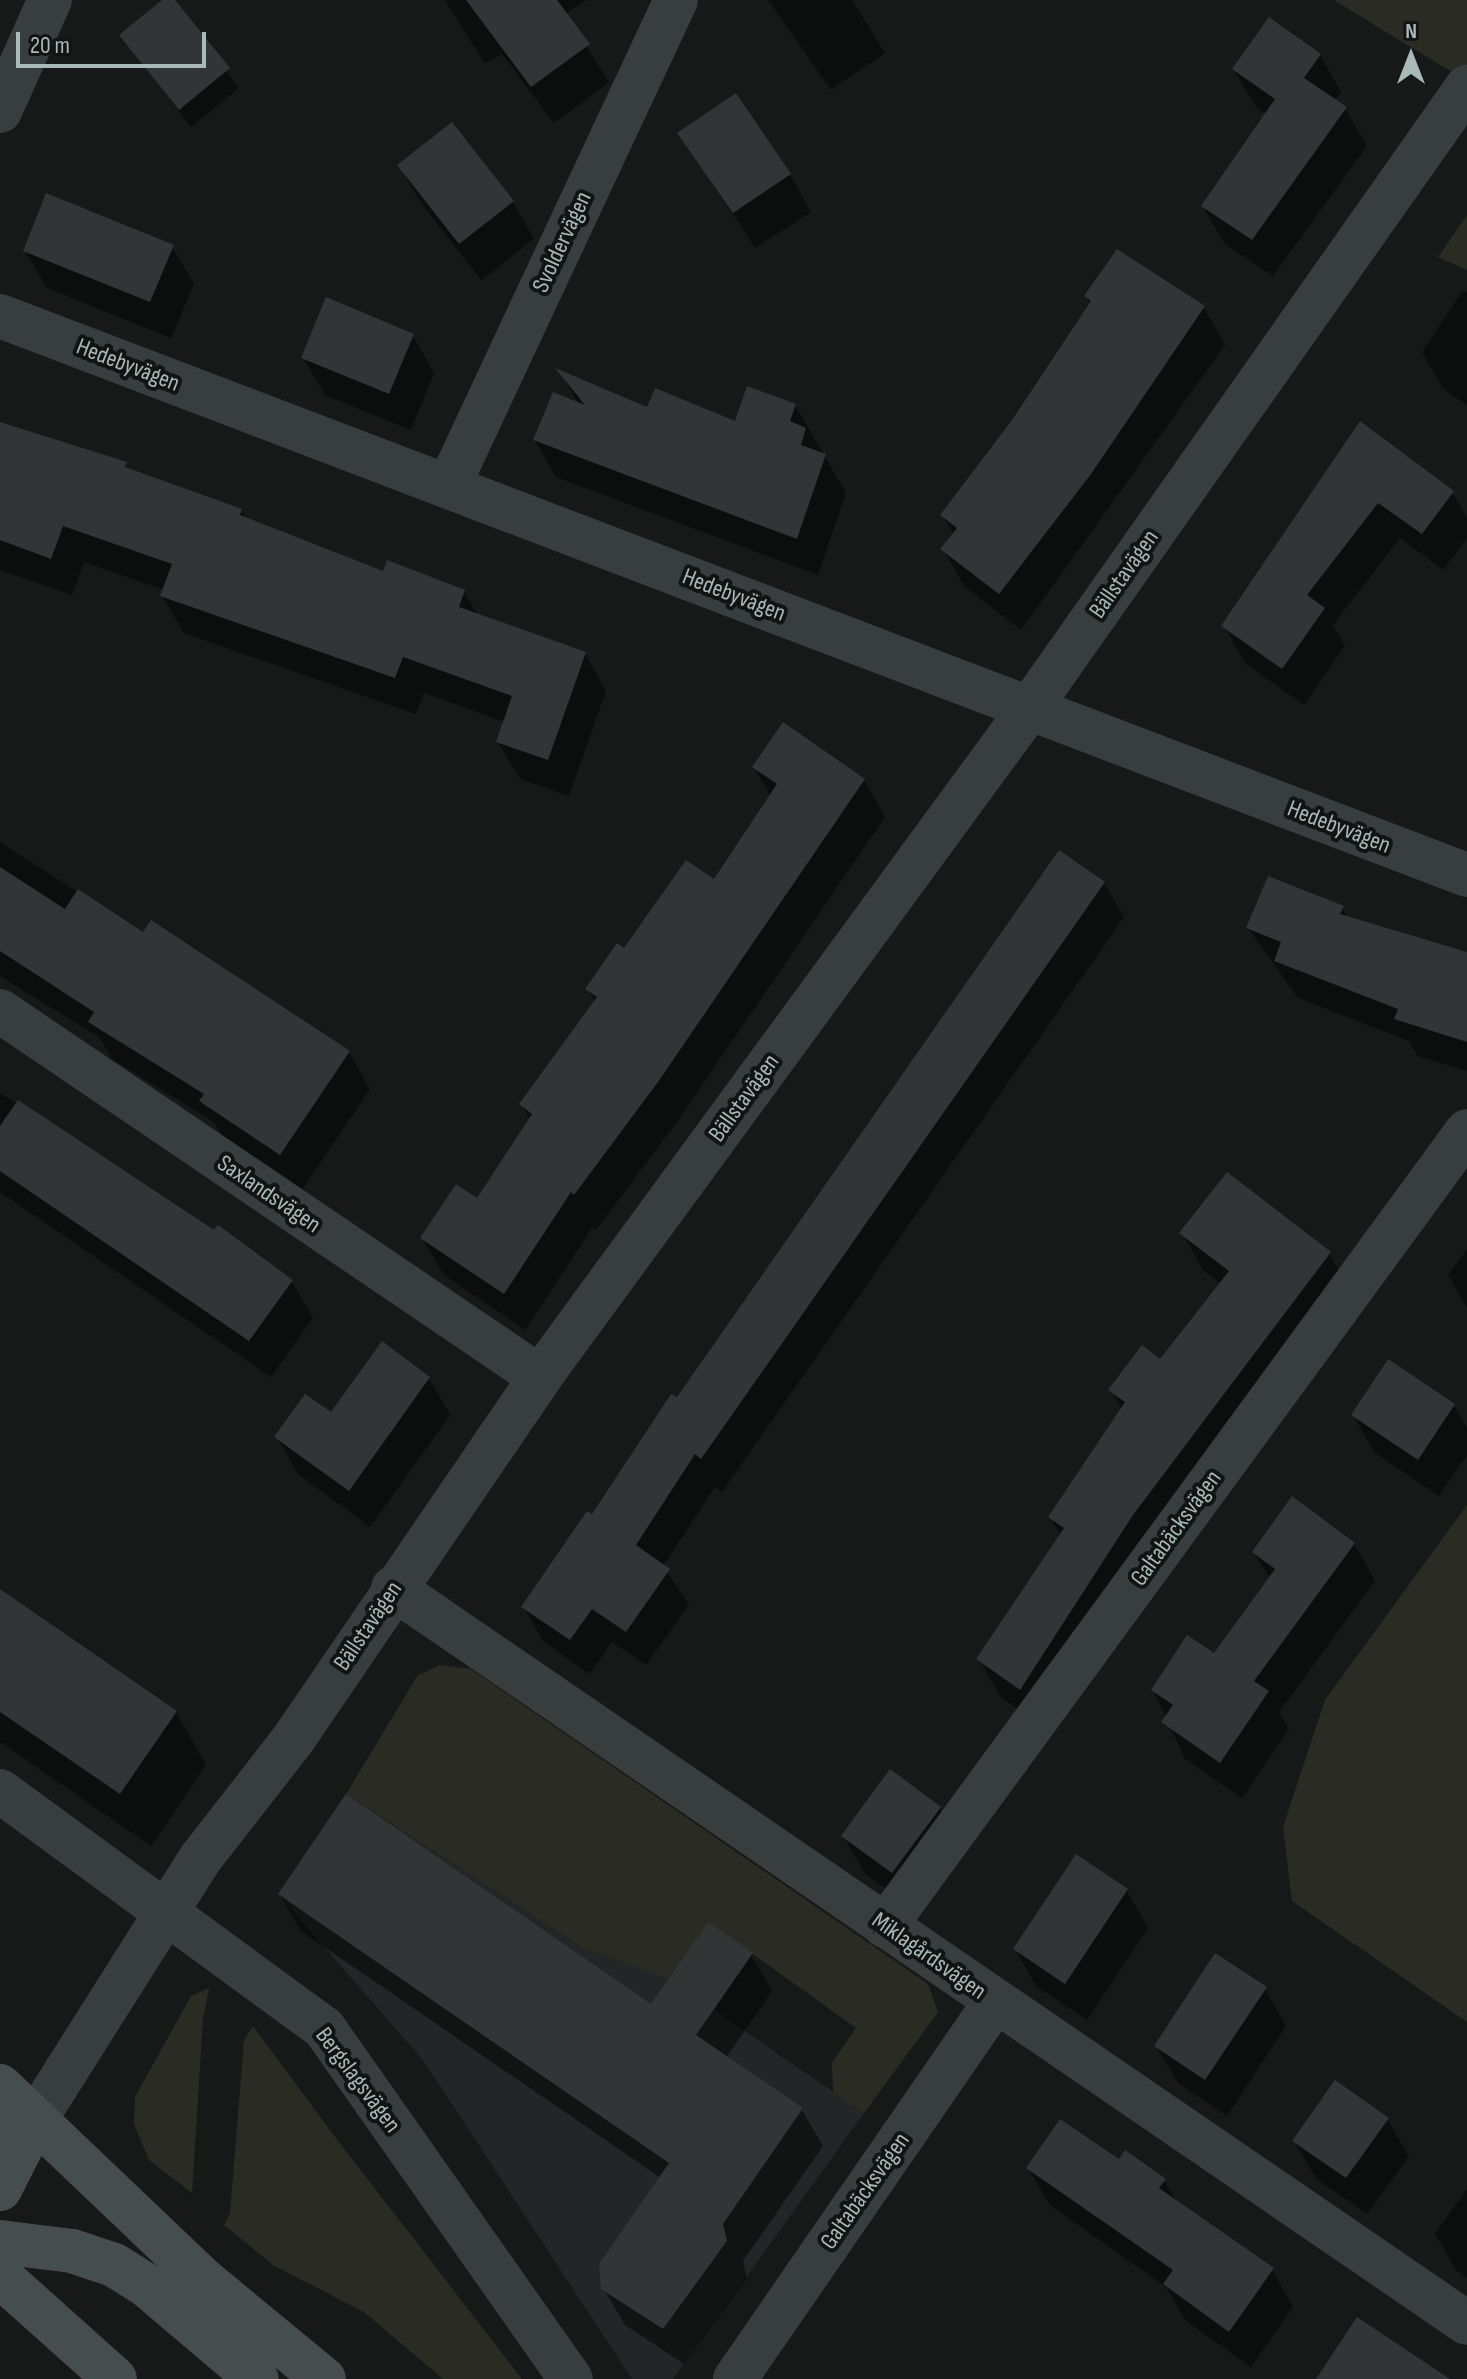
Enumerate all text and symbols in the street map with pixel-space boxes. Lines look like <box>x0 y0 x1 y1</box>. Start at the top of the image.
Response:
scale bar <box>20 16 210 66</box>
north arrow <box>1371 16 1451 96</box>
text: N <box>1405 18 1417 45</box>
text: 20 m <box>30 31 70 60</box>
street label: Svoldervägen <box>526 187 598 297</box>
street label: Hedebyvägen <box>72 332 184 398</box>
street label: Bällstavägen <box>1083 524 1165 624</box>
street label: Hedebyvägen <box>678 562 790 628</box>
street label: Hedebyvägen <box>1283 794 1395 860</box>
street label: Bällstavägen <box>703 1049 785 1147</box>
street label: Saxlandsvägen <box>212 1149 326 1239</box>
street label: Galtabäcksvägen <box>1124 1465 1228 1591</box>
street label: Bällstavägen <box>328 1576 408 1676</box>
street label: Miklagårdsvägen <box>866 1906 992 2006</box>
street label: Bergslagsvägen <box>309 2022 407 2138</box>
street label: Galtabäcksvägen <box>814 2127 916 2255</box>

